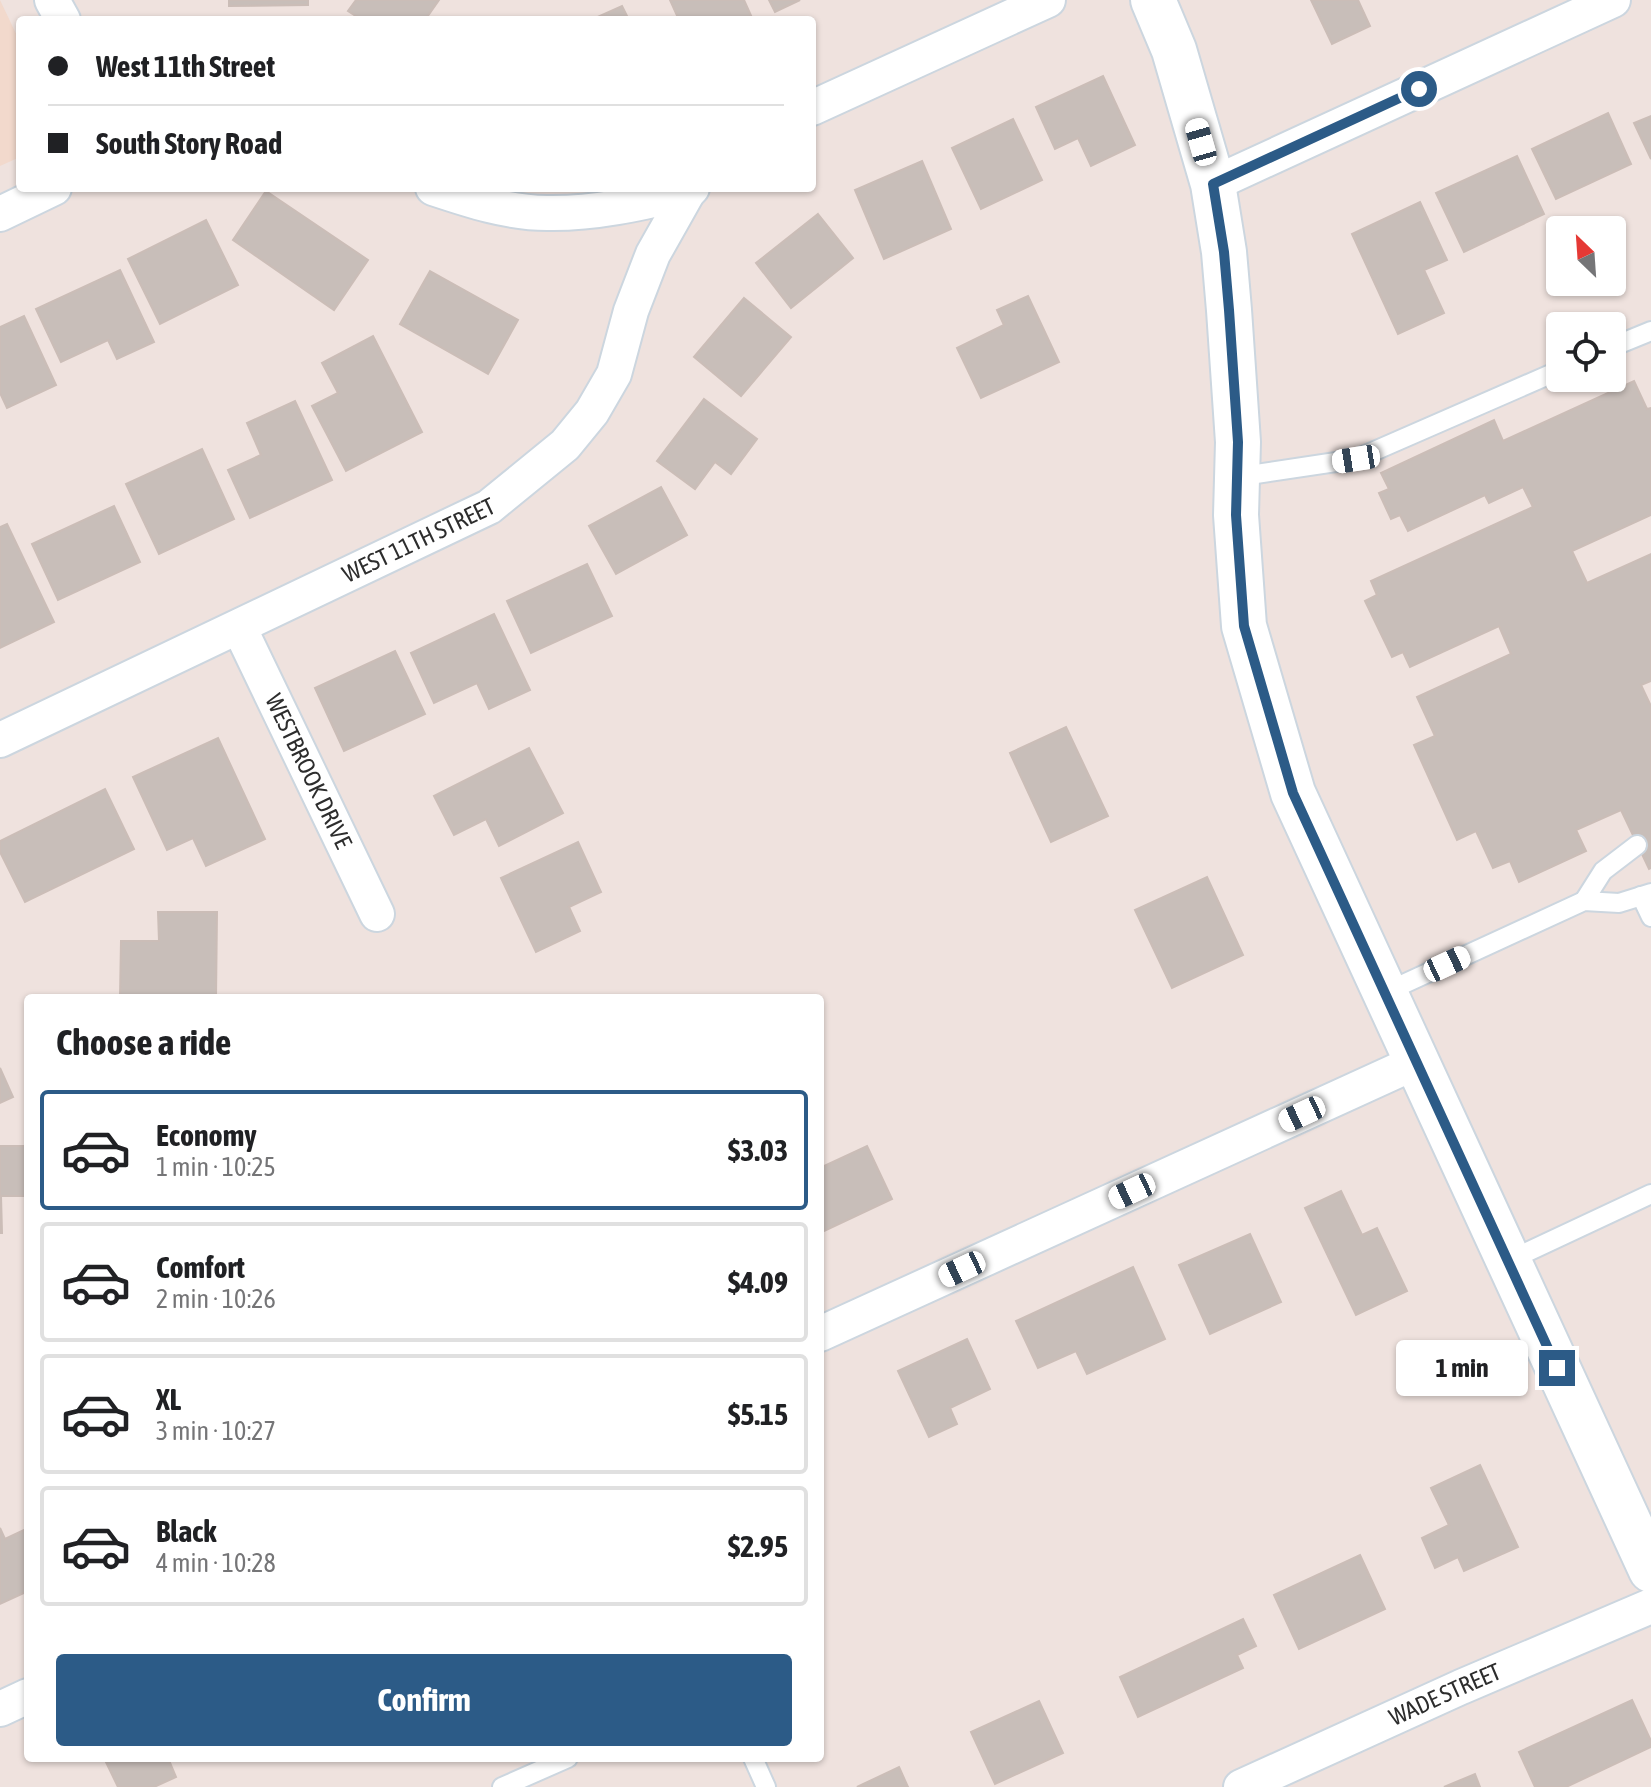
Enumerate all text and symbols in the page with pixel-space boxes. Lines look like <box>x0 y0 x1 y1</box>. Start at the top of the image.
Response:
text: West 11th Street <box>96 49 275 83</box>
route start <box>1401 71 1437 107</box>
car <box>1183 116 1219 168</box>
text: South Story Road <box>96 126 282 160</box>
north arrow <box>1546 216 1626 296</box>
map controls <box>1546 216 1626 392</box>
button: locate <box>1546 312 1626 392</box>
car <box>1330 443 1382 475</box>
street label: WEST 11TH STREET <box>338 492 500 588</box>
street label: WESTBROOK DRIVE <box>260 689 357 853</box>
car <box>1420 943 1474 985</box>
text: Choose a ride <box>56 1021 231 1063</box>
car <box>1275 1093 1329 1135</box>
icon: car <box>60 1114 132 1186</box>
text: Economy <box>156 1118 257 1152</box>
text: $3.03 <box>728 1133 788 1167</box>
text: 1 min · 10:25 <box>156 1152 276 1182</box>
car <box>1105 1170 1159 1212</box>
icon: car <box>60 1246 132 1318</box>
car <box>935 1248 989 1290</box>
text: Comfort <box>156 1250 245 1284</box>
text: $4.09 <box>728 1265 788 1299</box>
text: 2 min · 10:26 <box>156 1284 276 1314</box>
callout: 1 min <box>1397 1340 1529 1396</box>
route end <box>1539 1350 1575 1386</box>
text: 1 min <box>1435 1353 1489 1383</box>
icon: car <box>60 1378 132 1450</box>
text: XL <box>156 1382 181 1416</box>
text: $5.15 <box>728 1397 788 1431</box>
text: 3 min · 10:27 <box>156 1416 276 1446</box>
icon: car <box>60 1510 132 1582</box>
text: Black <box>156 1514 216 1548</box>
text: $2.95 <box>728 1529 788 1563</box>
text: 4 min · 10:28 <box>156 1548 276 1578</box>
button: Confirm <box>56 1654 792 1746</box>
street label: WADE STREET <box>1385 1657 1505 1731</box>

